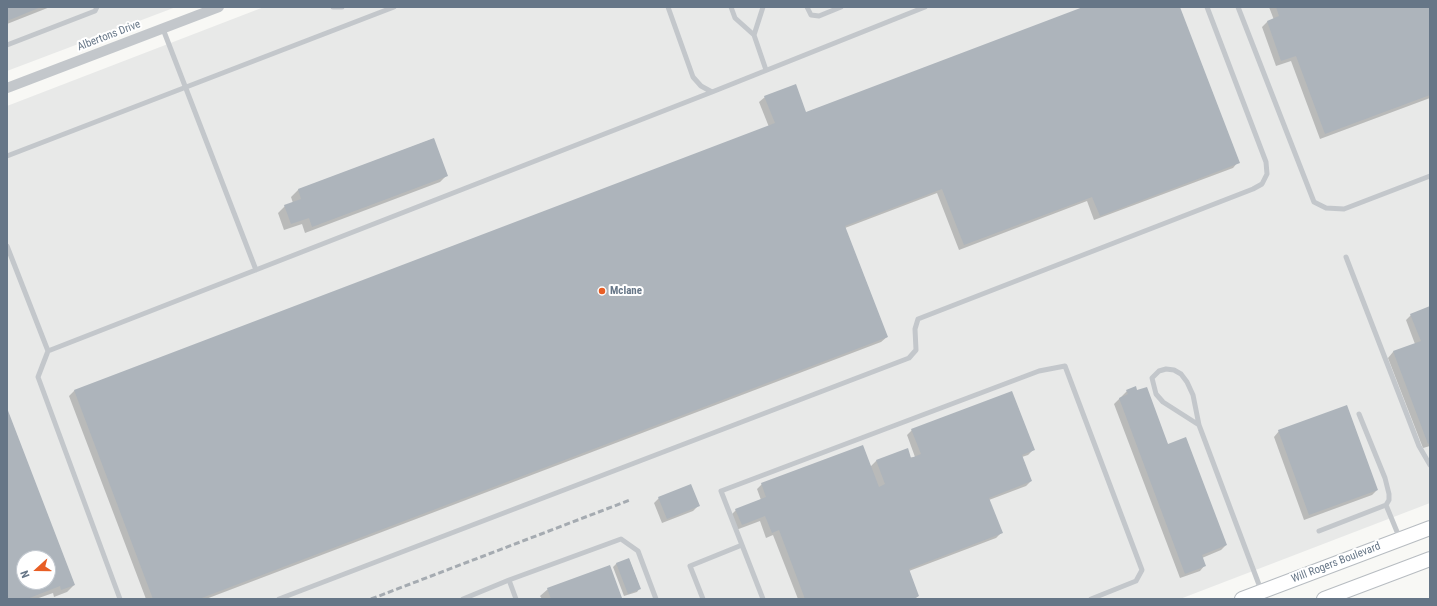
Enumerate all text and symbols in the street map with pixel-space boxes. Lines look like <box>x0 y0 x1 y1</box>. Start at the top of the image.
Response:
street label: Albertons Drive <box>76 18 142 54</box>
place label: Mclane <box>610 284 642 298</box>
marker: Mclane <box>597 286 607 296</box>
street label: Will Rogers Boulevard <box>1290 540 1382 586</box>
north arrow <box>16 550 56 590</box>
text: N <box>18 569 33 580</box>

